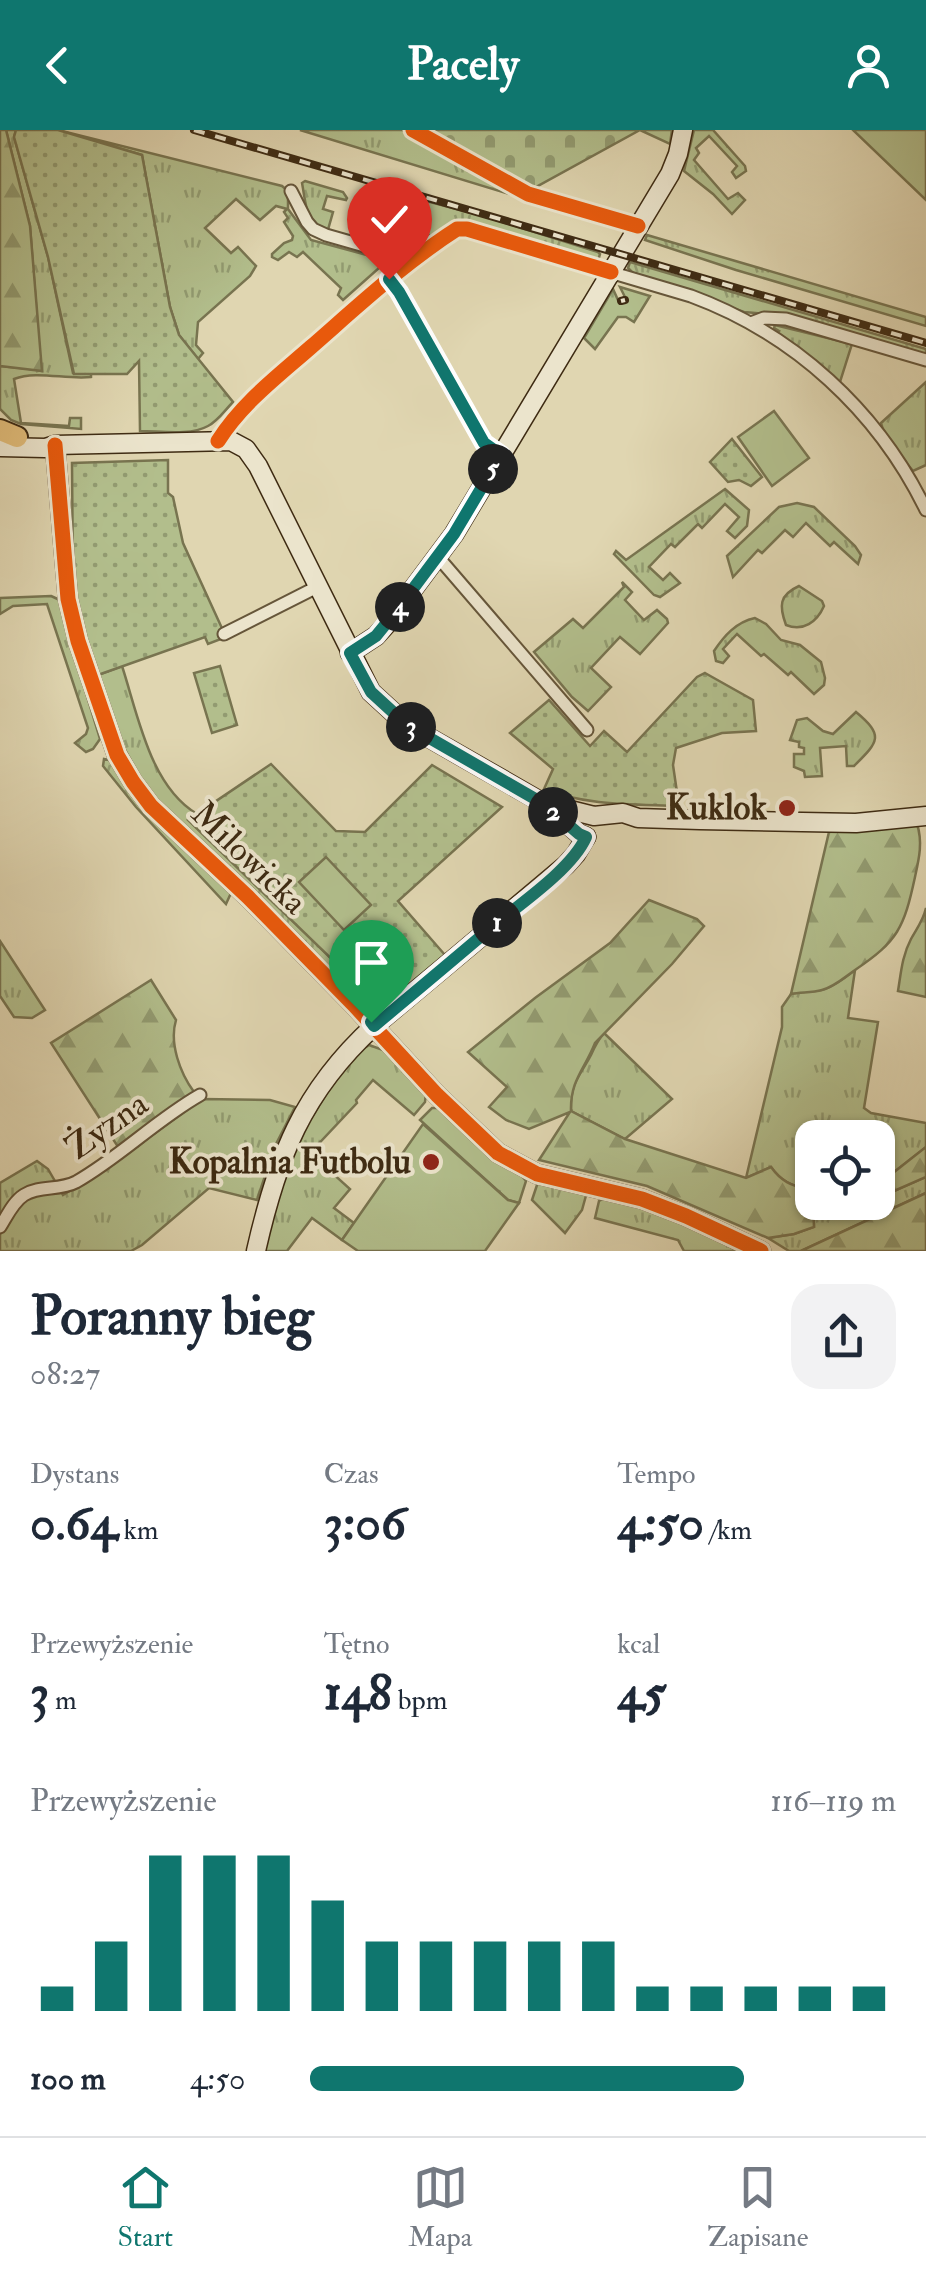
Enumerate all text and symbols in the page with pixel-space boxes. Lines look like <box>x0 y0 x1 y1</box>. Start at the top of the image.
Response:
text: Pacely <box>407 37 519 93</box>
icon: back <box>30 38 85 93</box>
icon: person <box>841 38 896 93</box>
pin <box>347 177 432 280</box>
icon: check <box>362 192 417 247</box>
pin: 5 <box>468 444 518 494</box>
text: 5 <box>487 451 499 486</box>
pin: 4 <box>375 582 425 632</box>
text: 4 <box>392 589 408 624</box>
pin: 3 <box>386 702 436 752</box>
text: 3 <box>406 709 416 744</box>
place label: Kuklok <box>666 786 767 830</box>
pin: 2 <box>528 787 578 837</box>
street label: Milowicka <box>182 792 317 924</box>
text: 2 <box>546 794 560 829</box>
marker: Kuklok <box>776 797 798 819</box>
pin: 1 <box>472 898 522 948</box>
text: 1 <box>492 905 502 940</box>
pin <box>329 920 414 1023</box>
icon: arrive <box>344 935 399 990</box>
street label: Żyzna <box>56 1080 157 1170</box>
map controls <box>795 1120 895 1220</box>
button: locate <box>795 1120 895 1220</box>
place label: Kopalnia Futbolu <box>169 1140 411 1184</box>
marker: Kopalnia Futbolu <box>420 1151 442 1173</box>
text: Poranny bieg <box>30 1282 313 1351</box>
button: share <box>791 1284 896 1389</box>
text: 08:27 <box>30 1354 100 1394</box>
text: Dystans <box>30 1457 119 1492</box>
text: Czas <box>324 1457 379 1492</box>
text: Tempo <box>617 1457 696 1492</box>
text: 0.64 <box>30 1492 118 1555</box>
text: 3:06 <box>324 1492 406 1555</box>
text: 4:50 <box>617 1492 704 1555</box>
text: km <box>118 1513 158 1548</box>
text: /km <box>704 1513 752 1548</box>
text: Przewyższenie <box>30 1627 193 1662</box>
text: Tętno <box>324 1627 390 1662</box>
text: kcal <box>617 1627 660 1662</box>
text: 3 <box>30 1662 49 1725</box>
text: 148 <box>324 1662 392 1725</box>
text: 45 <box>617 1662 666 1725</box>
text: m <box>49 1683 77 1718</box>
text: bpm <box>392 1683 447 1718</box>
text: Przewyższenie <box>30 1781 217 1821</box>
text: 116–119 m <box>770 1781 896 1821</box>
text: 100 m <box>30 2059 106 2099</box>
text: 4:50 <box>190 2059 245 2099</box>
tab: Start <box>117 2160 173 2255</box>
tab: Mapa <box>408 2160 472 2255</box>
tab: Zapisane <box>707 2160 808 2255</box>

